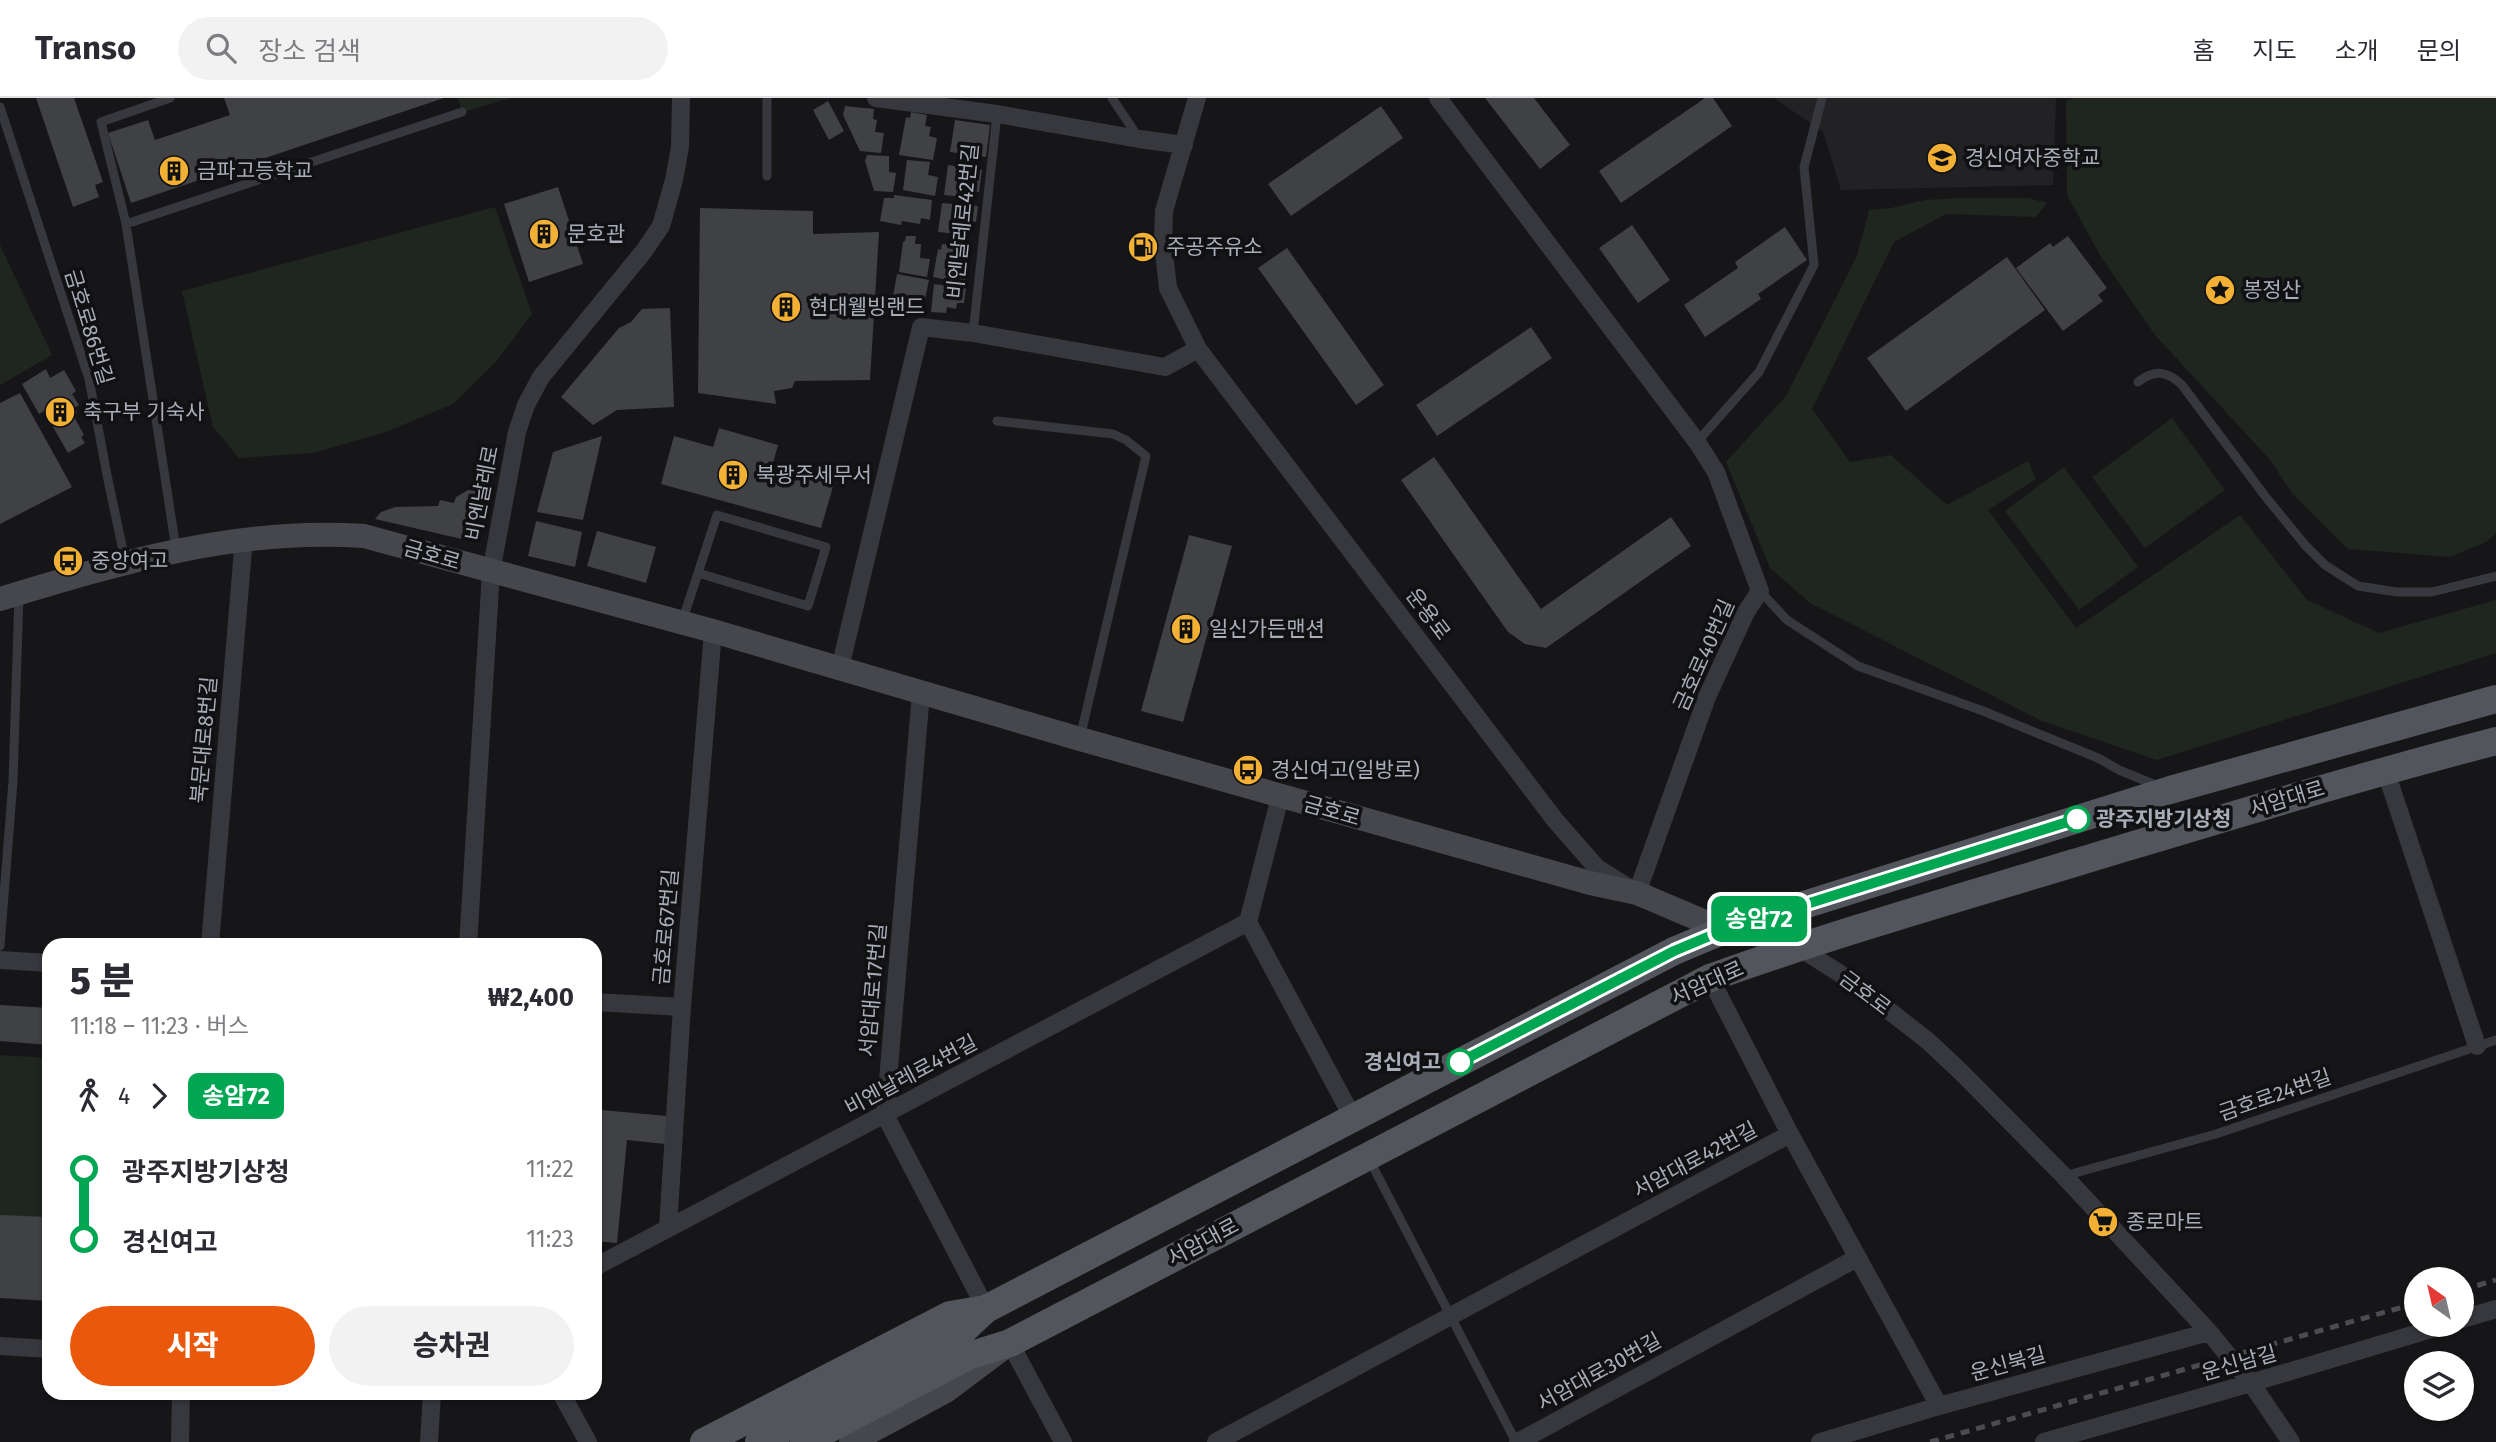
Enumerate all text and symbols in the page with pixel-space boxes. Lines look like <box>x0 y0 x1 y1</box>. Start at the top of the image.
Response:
search box <box>178 17 668 80</box>
text: Transo <box>35 28 136 68</box>
icon: search <box>202 29 240 67</box>
text: 장소 검색 <box>258 36 361 67</box>
text: 홈 <box>2192 37 2214 65</box>
text: 지도 <box>2252 37 2297 65</box>
text: 소개 <box>2335 37 2379 65</box>
text: 문의 <box>2417 37 2461 65</box>
school or university icon: 경신여자중학교 <box>1925 141 1959 175</box>
street label: 비엔날레로42번길 <box>942 142 984 300</box>
place label: 경신여자중학교 <box>1965 145 2100 171</box>
building icon: 금파고등학교 <box>157 154 191 188</box>
place label: 금파고등학교 <box>197 158 313 184</box>
building icon: 문호관 <box>527 217 561 251</box>
place label: 문호관 <box>567 221 625 247</box>
fuel station icon: 주공주유소 <box>1126 230 1160 264</box>
place label: 주공주유소 <box>1166 234 1263 260</box>
street label: 금호로86번길 <box>59 266 119 388</box>
place icon: 봉정산 <box>2203 273 2237 307</box>
place label: 봉정산 <box>2243 277 2301 303</box>
building icon: 현대웰빙랜드 <box>769 290 803 324</box>
place label: 현대웰빙랜드 <box>809 294 925 320</box>
building icon: 축구부 기숙사 <box>43 395 77 429</box>
place label: 축구부 기숙사 <box>83 399 205 425</box>
street label: 비엔날레로 <box>460 443 504 543</box>
building icon: 북광주세무서 <box>716 458 750 492</box>
place label: 북광주세무서 <box>756 462 872 488</box>
street label: 금호로 <box>401 535 463 575</box>
bus stop icon: 중앙여고 <box>51 544 85 578</box>
place label: 중앙여고 <box>91 548 168 574</box>
street label: 운용로 <box>1400 583 1456 645</box>
street label: 금호로40번길 <box>1668 595 1740 715</box>
building icon: 일신가든맨션 <box>1169 612 1203 646</box>
place label: 일신가든맨션 <box>1209 616 1325 642</box>
street label: 북문대로8번길 <box>185 675 223 805</box>
bus stop icon: 경신여고(일방로) <box>1231 753 1265 787</box>
place label: 경신여고(일방로) <box>1271 757 1420 783</box>
street label: 서암대로 <box>2246 775 2328 823</box>
street label: 금호로 <box>1301 791 1363 831</box>
marker: 광주지방기상청 <box>2064 806 2090 832</box>
place label: 광주지방기상청 <box>2096 806 2231 832</box>
street label: 금호로67번길 <box>648 868 684 986</box>
line badge: 송암72 <box>1710 896 1808 942</box>
text: 송암72 <box>1725 905 1793 933</box>
street label: 서암대로17번길 <box>854 922 892 1058</box>
street label: 서암대로 <box>1666 955 1748 1011</box>
text: 5 분 <box>70 958 134 1004</box>
street label: 금호로 <box>1834 965 1896 1021</box>
text: ₩2,400 <box>488 982 574 1013</box>
text: 11:18 – 11:23 · 버스 <box>70 1012 249 1040</box>
street label: 비엔날레로4번길 <box>840 1029 982 1121</box>
place label: 경신여고 <box>1364 1049 1441 1075</box>
marker: 경신여고 <box>1447 1049 1473 1075</box>
street label: 금호로24번길 <box>2215 1064 2335 1126</box>
icon: walk <box>70 1077 108 1115</box>
icon: forward <box>140 1077 178 1115</box>
text: 4 <box>118 1082 130 1110</box>
text: 송암72 <box>202 1082 270 1110</box>
street label: 서암대로42번길 <box>1628 1116 1762 1204</box>
text: 11:22 <box>526 1155 574 1183</box>
text: 광주지방기상청 <box>122 1157 289 1188</box>
supermarket icon: 종로마트 <box>2086 1205 2120 1239</box>
place label: 종로마트 <box>2126 1209 2203 1235</box>
street label: 서암대로 <box>1163 1212 1243 1272</box>
text: 11:23 <box>526 1225 574 1253</box>
text: 경신여고 <box>122 1227 218 1258</box>
north arrow <box>2404 1267 2474 1337</box>
map controls <box>2404 1267 2474 1421</box>
button: 시작 <box>70 1306 315 1386</box>
button: 승차권 <box>329 1306 574 1386</box>
street label: 서암대로30번길 <box>1532 1327 1666 1417</box>
street label: 운신남길 <box>2198 1340 2280 1386</box>
street label: 운신북길 <box>1967 1341 2049 1387</box>
button: layers <box>2404 1351 2474 1421</box>

